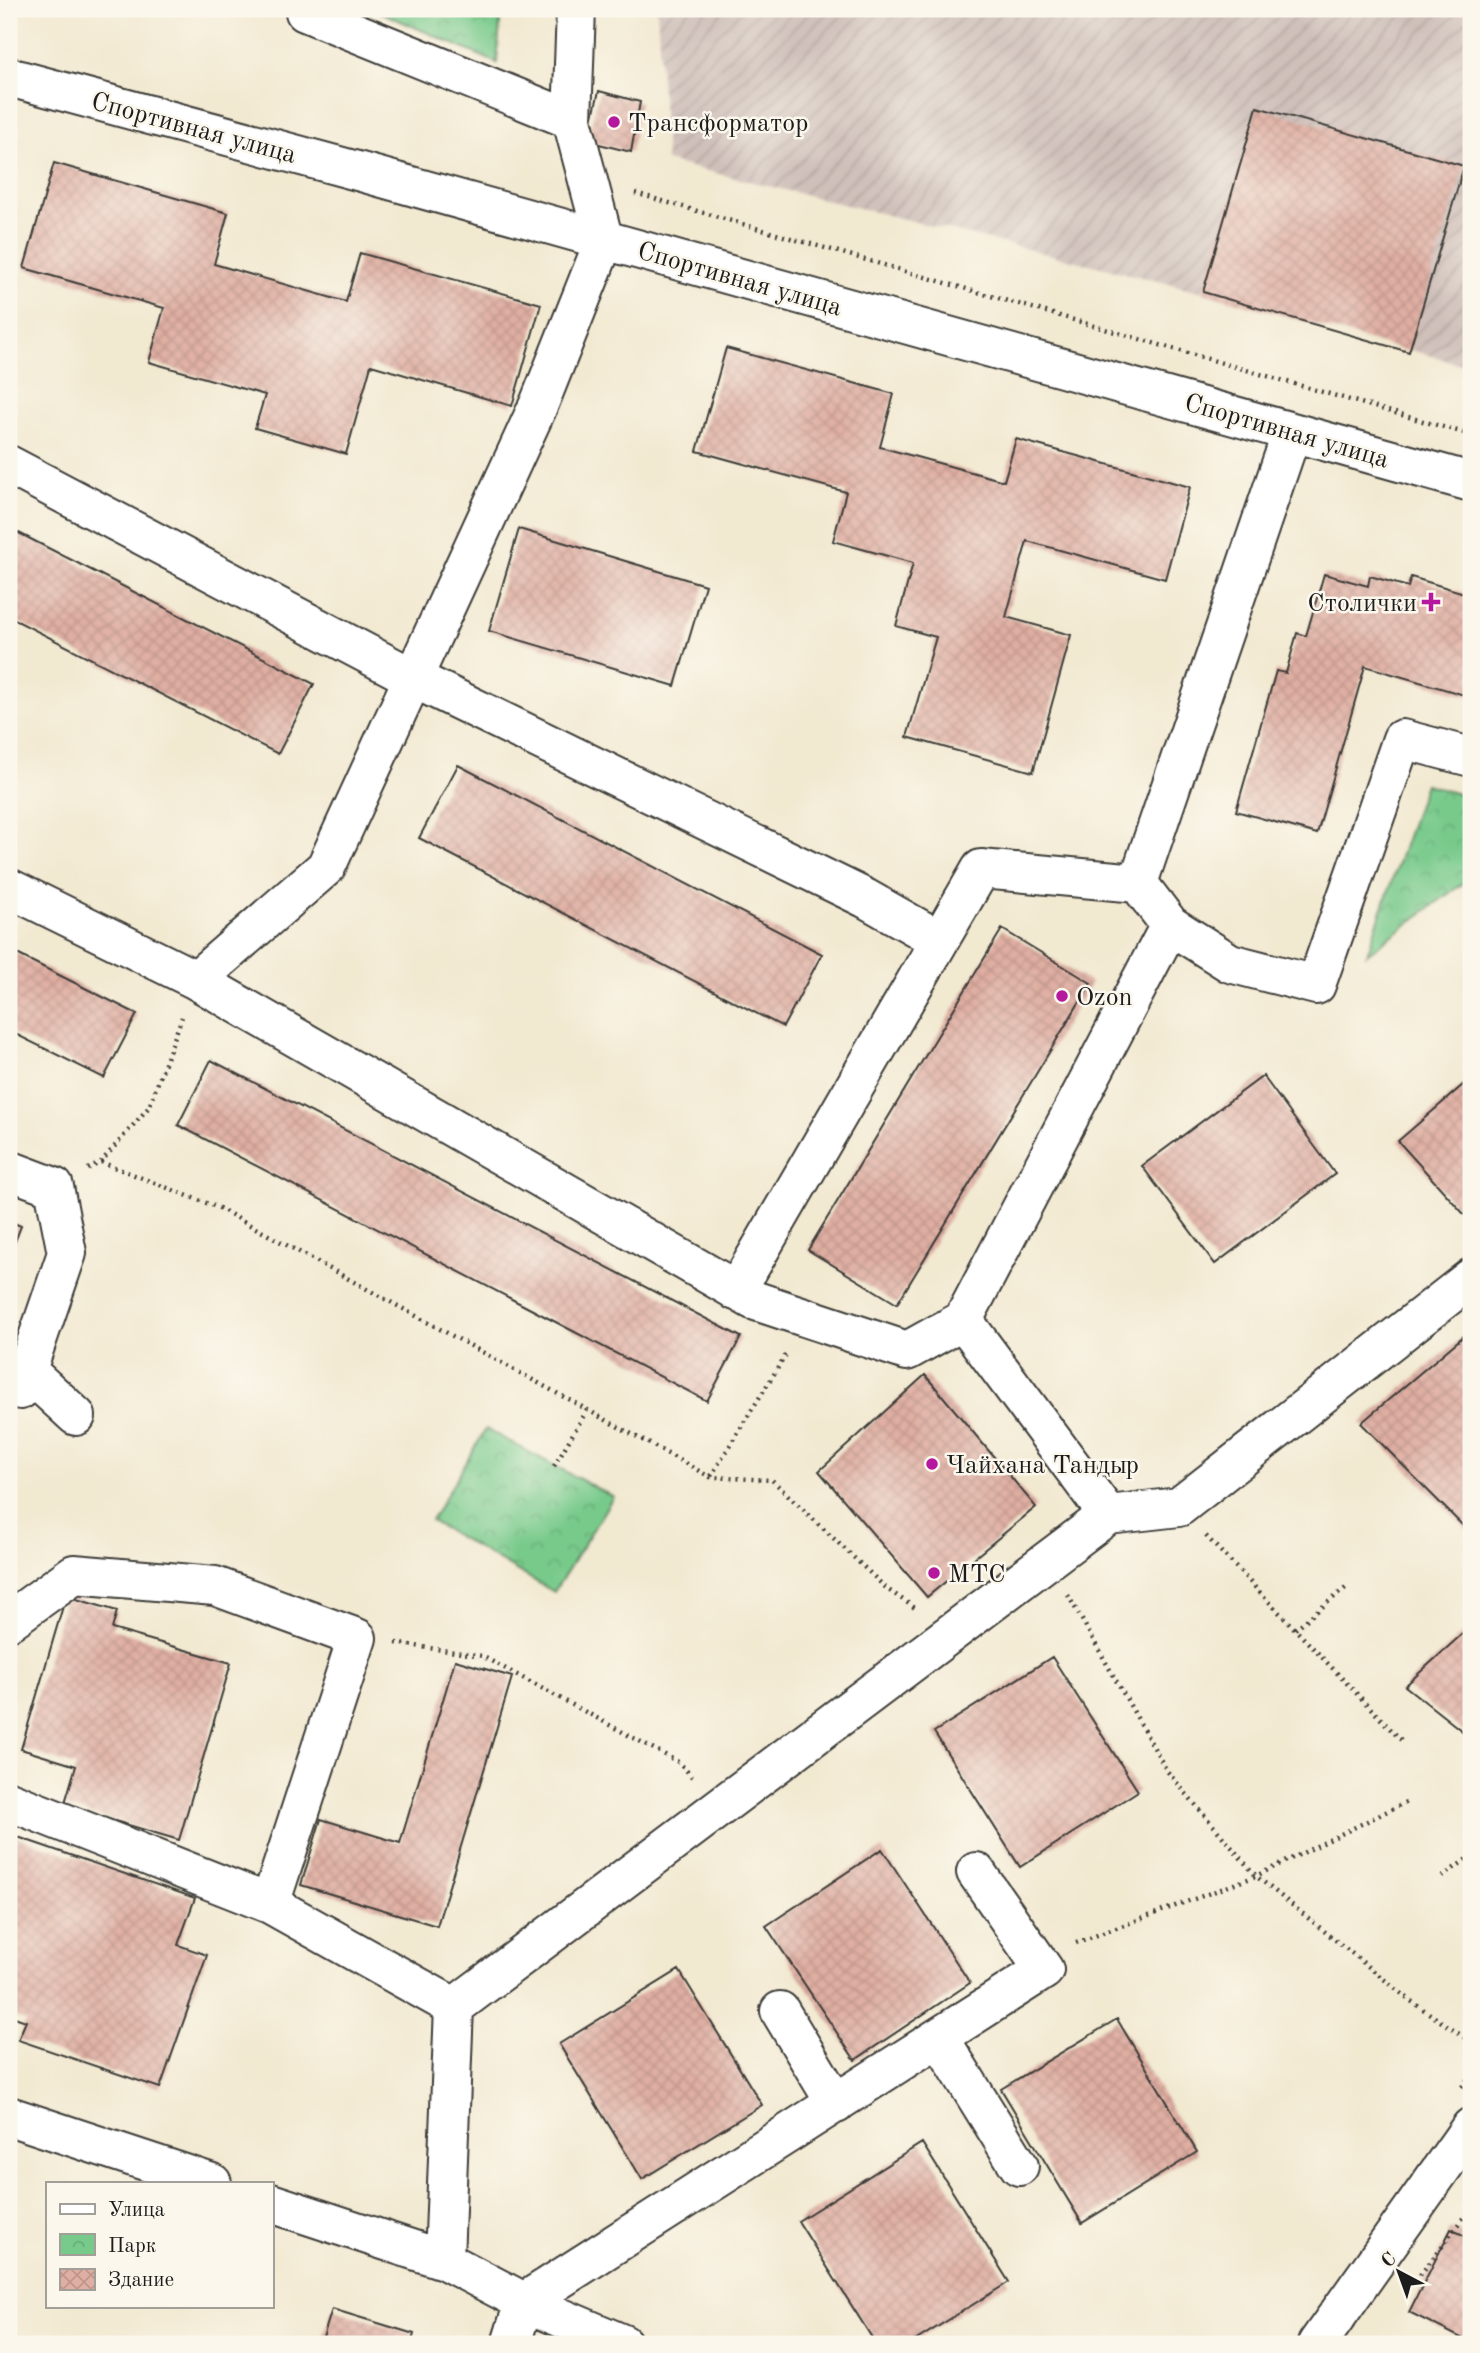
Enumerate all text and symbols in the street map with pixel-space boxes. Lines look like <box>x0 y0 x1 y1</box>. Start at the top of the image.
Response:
street label: Спортивная улица <box>88 89 299 169</box>
place label: Трансформатор <box>628 111 809 137</box>
marker: Трансформатор <box>606 114 622 130</box>
street label: Спортивная улица <box>634 238 845 322</box>
street label: Спортивная улица <box>1181 390 1392 474</box>
place label: Столички <box>1307 591 1417 617</box>
marker: Столички <box>1423 594 1439 610</box>
place label: Ozon <box>1076 985 1133 1011</box>
marker: Ozon <box>1054 988 1070 1004</box>
place label: Чайхана Тандыр <box>946 1453 1139 1479</box>
marker: Чайхана Тандыр <box>924 1456 940 1472</box>
place label: МТС <box>948 1562 1006 1588</box>
marker: МТС <box>926 1565 942 1581</box>
legend <box>46 2182 273 2308</box>
text: Улица <box>108 2200 165 2221</box>
text: Парк <box>108 2236 157 2257</box>
north arrow <box>1364 2238 1434 2308</box>
text: С <box>1379 2250 1400 2272</box>
text: Здание <box>108 2270 174 2291</box>

